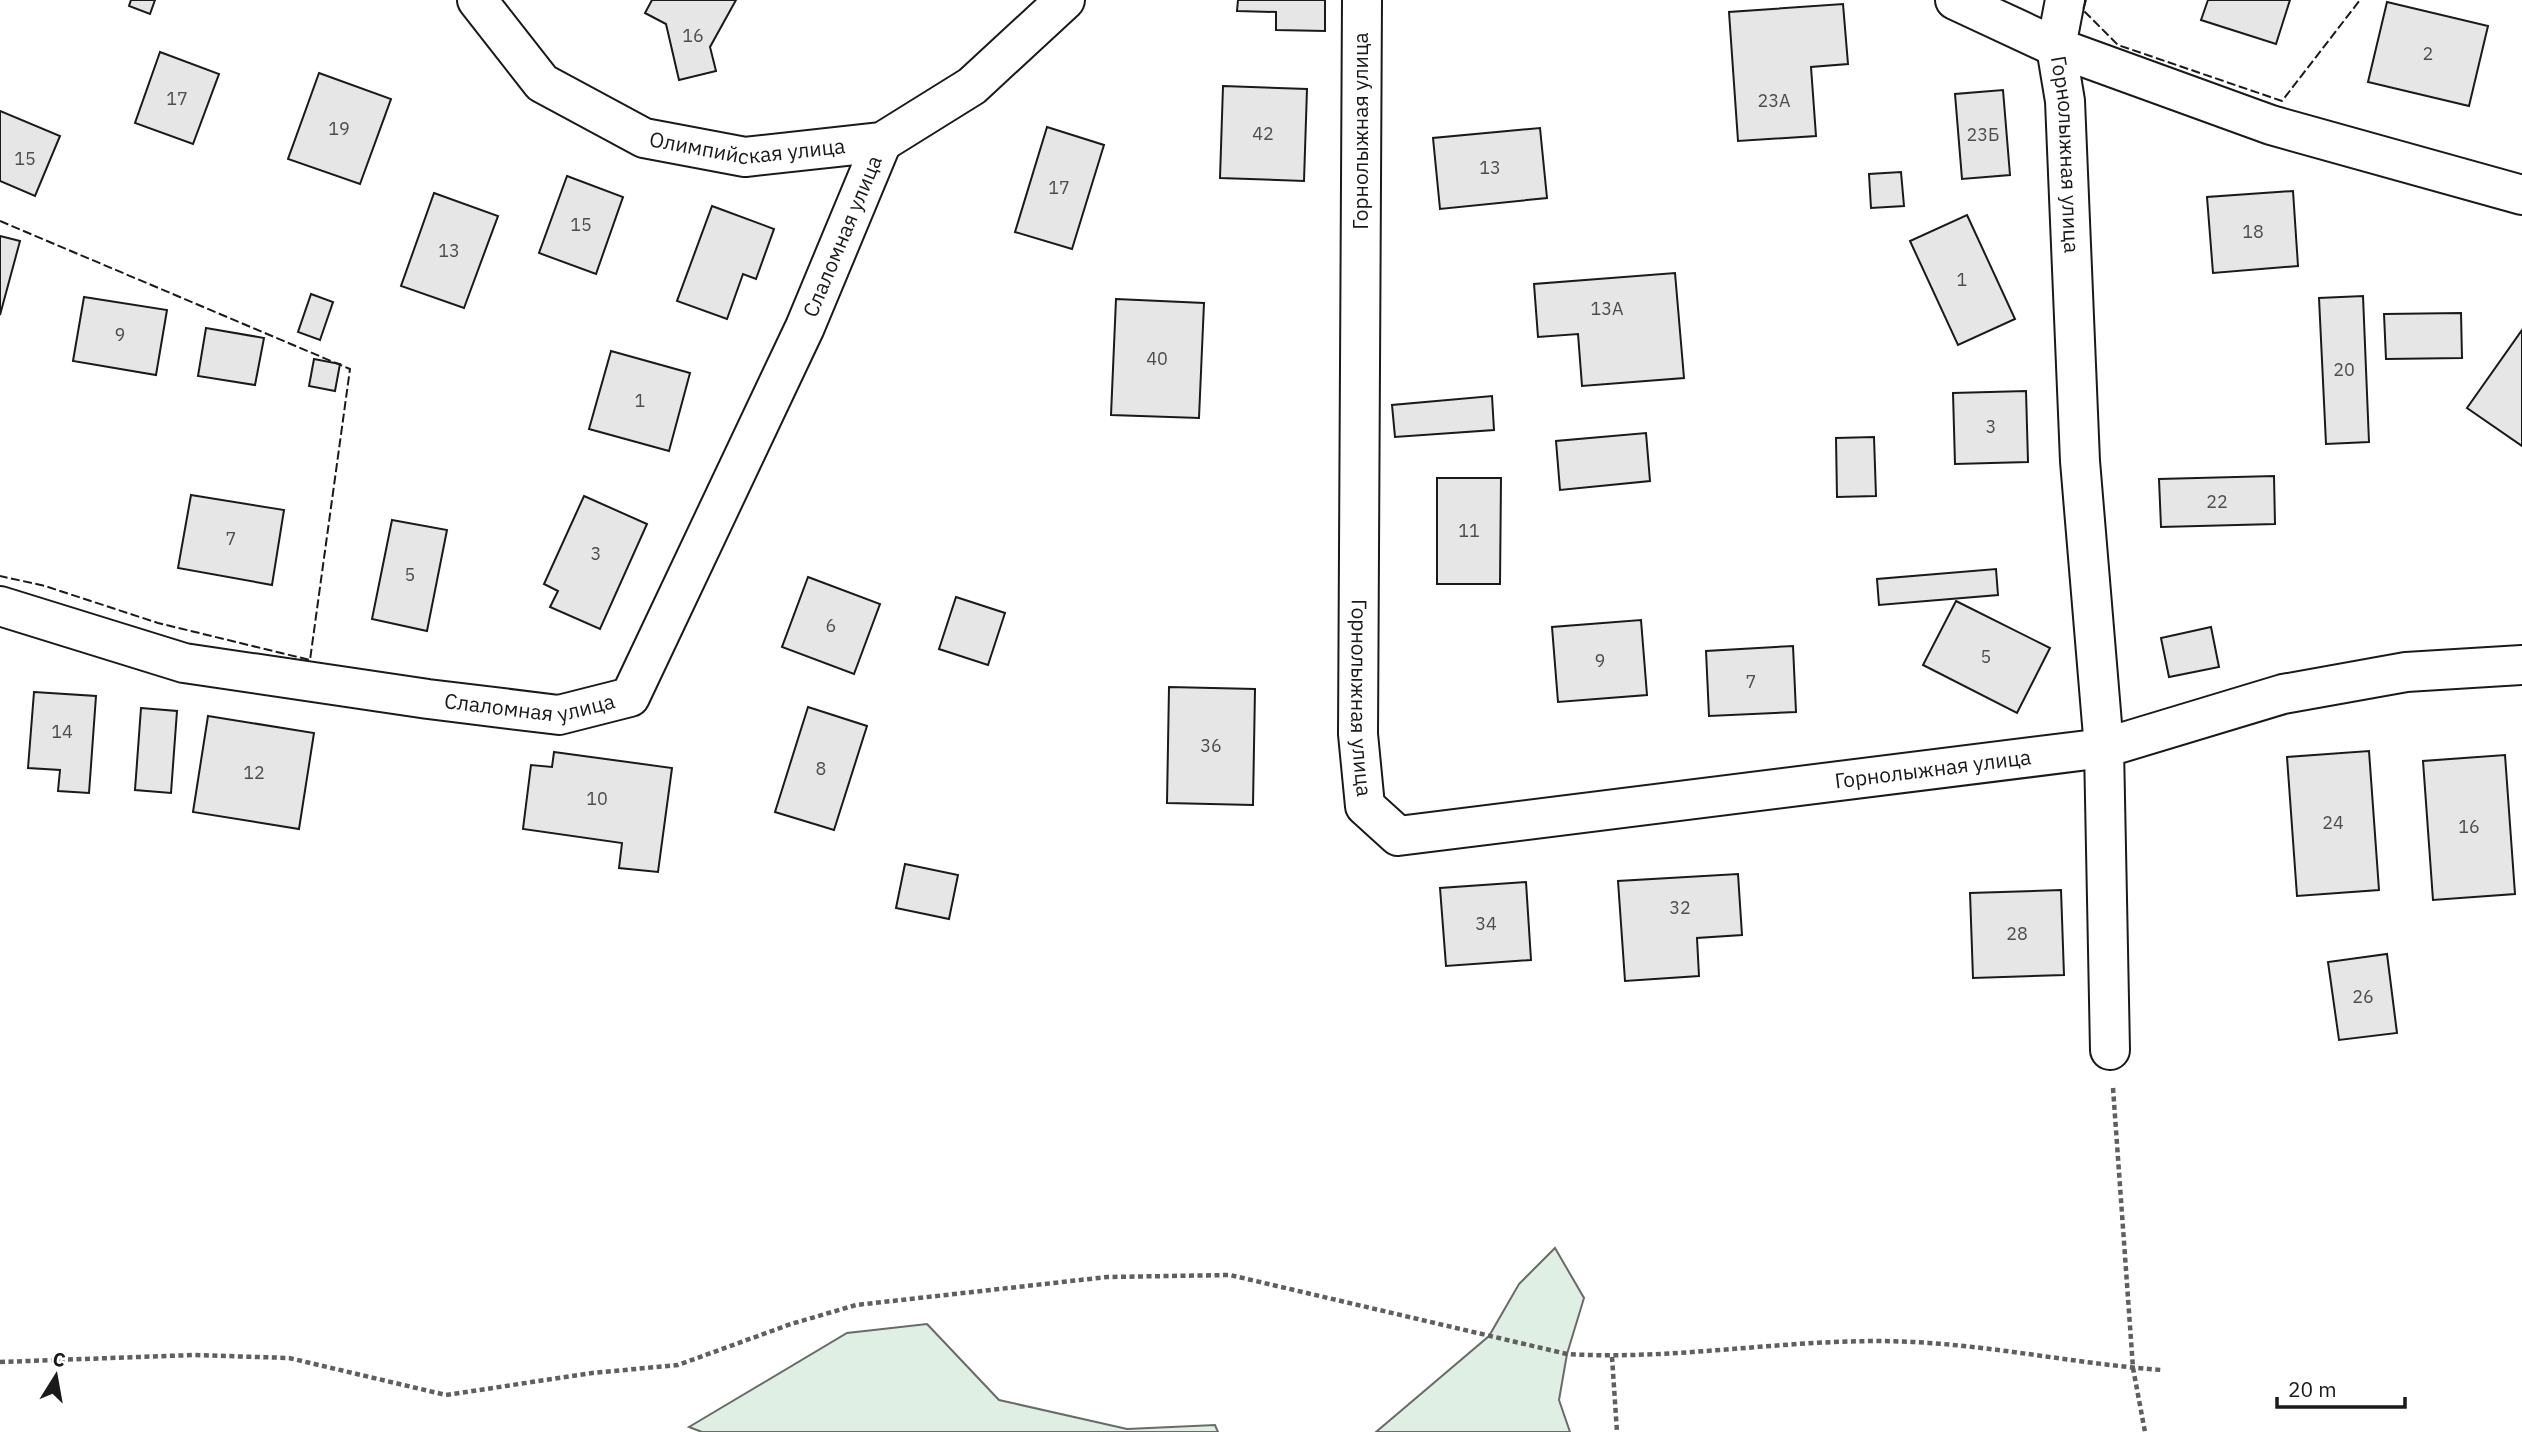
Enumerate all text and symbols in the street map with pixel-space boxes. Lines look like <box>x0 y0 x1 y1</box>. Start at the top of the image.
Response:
house number: 16 <box>682 24 704 47</box>
street label: Горнолыжная улица <box>1346 32 1374 230</box>
house number: 2 <box>2423 42 2433 65</box>
street label: Горнолыжная улица <box>2045 54 2086 254</box>
house number: 17 <box>166 87 188 110</box>
house number: 23А <box>1757 89 1791 112</box>
house number: 19 <box>328 117 350 140</box>
house number: 42 <box>1252 122 1274 145</box>
house number: 23Б <box>1966 123 2000 146</box>
street label: Олимпийская улица <box>647 124 847 170</box>
house number: 15 <box>14 147 36 170</box>
street label: Слаломная улица <box>796 151 888 321</box>
house number: 13 <box>1479 156 1501 179</box>
house number: 17 <box>1048 176 1070 199</box>
house number: 15 <box>570 213 592 236</box>
house number: 18 <box>2242 220 2264 243</box>
house number: 13 <box>438 239 460 262</box>
house number: 1 <box>1957 268 1967 291</box>
house number: 13А <box>1590 297 1624 320</box>
house number: 9 <box>115 323 125 346</box>
house number: 40 <box>1146 347 1168 370</box>
house number: 20 <box>2333 358 2355 381</box>
house number: 1 <box>635 389 645 412</box>
house number: 3 <box>1986 415 1996 438</box>
house number: 22 <box>2206 490 2228 513</box>
house number: 11 <box>1458 519 1480 542</box>
house number: 7 <box>226 527 236 550</box>
house number: 3 <box>591 542 601 565</box>
house number: 5 <box>405 563 415 586</box>
street label: Горнолыжная улица <box>1345 599 1379 798</box>
house number: 6 <box>826 614 836 637</box>
house number: 5 <box>1981 645 1991 668</box>
house number: 9 <box>1595 649 1605 672</box>
house number: 7 <box>1746 670 1756 693</box>
street label: Слаломная улица <box>443 686 618 728</box>
house number: 14 <box>51 720 73 743</box>
house number: 36 <box>1200 734 1222 757</box>
street label: Горнолыжная улица <box>1833 742 2033 794</box>
house number: 8 <box>816 757 826 780</box>
house number: 12 <box>243 761 265 784</box>
house number: 10 <box>586 787 608 810</box>
house number: 24 <box>2322 811 2344 834</box>
house number: 16 <box>2458 815 2480 838</box>
house number: 32 <box>1669 896 1691 919</box>
house number: 34 <box>1475 912 1497 935</box>
house number: 28 <box>2006 922 2028 945</box>
house number: 26 <box>2352 985 2374 1008</box>
north arrow <box>21 1341 91 1411</box>
text: С <box>51 1346 68 1372</box>
scale bar <box>2277 1366 2405 1410</box>
text: 20 m <box>2288 1375 2337 1403</box>

